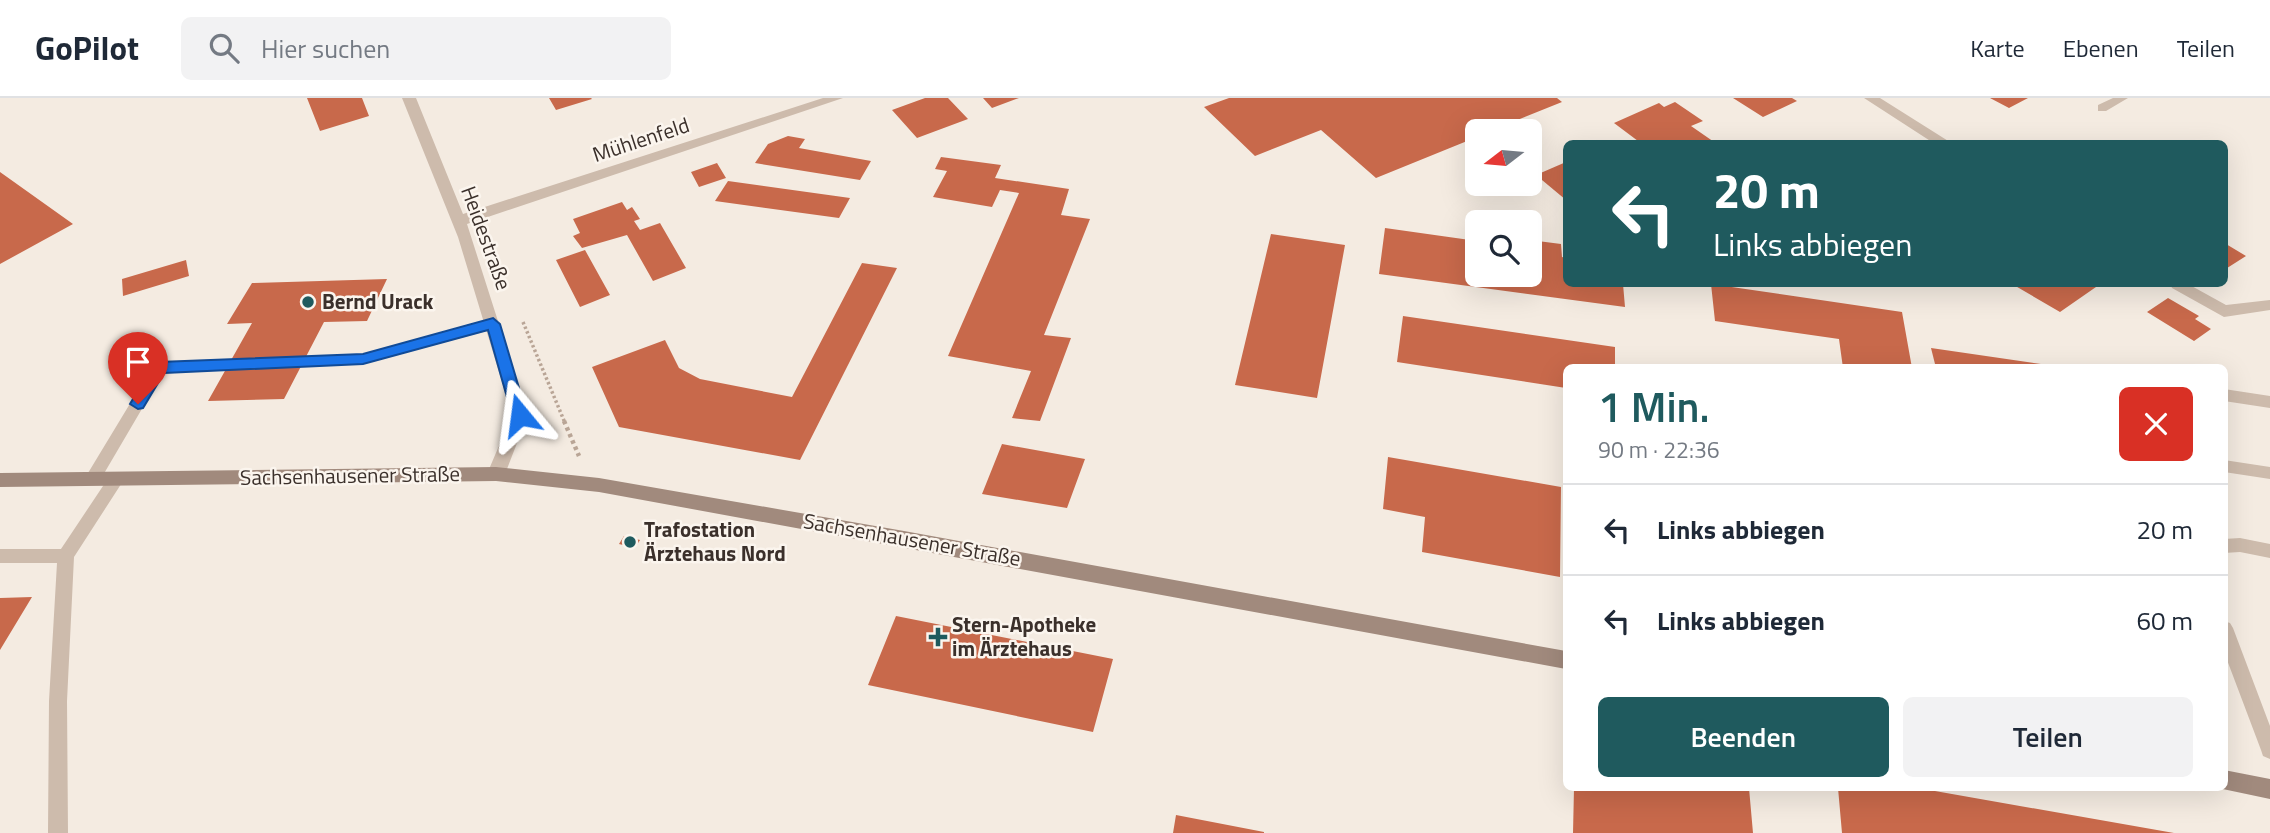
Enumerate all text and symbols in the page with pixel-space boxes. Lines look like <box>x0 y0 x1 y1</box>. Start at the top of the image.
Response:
search box <box>181 17 671 80</box>
text: GoPilot <box>35 23 139 73</box>
icon: search <box>205 29 243 67</box>
text: Hier suchen <box>261 29 390 68</box>
text: Karte <box>1970 30 2025 66</box>
text: Ebenen <box>2063 30 2139 66</box>
text: Teilen <box>2177 30 2235 66</box>
street label: Mühlenfeld <box>588 108 693 170</box>
north arrow <box>1465 119 1542 196</box>
map controls <box>1465 119 1542 287</box>
text: 20 m <box>1713 152 1820 227</box>
icon: left <box>1598 168 1689 259</box>
street label: Heidestraße <box>453 181 521 294</box>
button: search <box>1465 210 1542 287</box>
text: Links abbiegen <box>1713 220 1912 268</box>
place label: Bernd Urack <box>322 285 434 317</box>
marker: Bernd Urack <box>300 294 316 310</box>
pin <box>108 332 168 404</box>
icon: arrive <box>119 343 157 381</box>
text: 1 Min. <box>1598 374 1710 438</box>
position arrow <box>483 378 557 452</box>
button: close <box>2119 387 2193 461</box>
text: 90 m · 22:36 <box>1598 432 1720 467</box>
street label: Sachsenhausener Straße <box>240 457 460 493</box>
street label: Sachsenhausener Straße <box>801 504 1023 574</box>
text: Links abbiegen <box>1657 510 1825 549</box>
text: 20 m <box>2136 510 2193 549</box>
icon: left <box>1598 511 1636 549</box>
place label: Trafostation Ärztehaus Nord <box>644 513 786 569</box>
marker: Trafostation Ärztehaus Nord <box>622 534 638 550</box>
text: Links abbiegen <box>1657 601 1825 640</box>
text: 60 m <box>2136 601 2193 640</box>
icon: left <box>1598 602 1636 640</box>
place label: Stern-Apotheke im Ärztehaus <box>952 608 1096 664</box>
marker: Stern-Apotheke im Ärztehaus <box>930 629 946 645</box>
button: Beenden <box>1598 697 1889 777</box>
button: Teilen <box>1903 697 2193 777</box>

